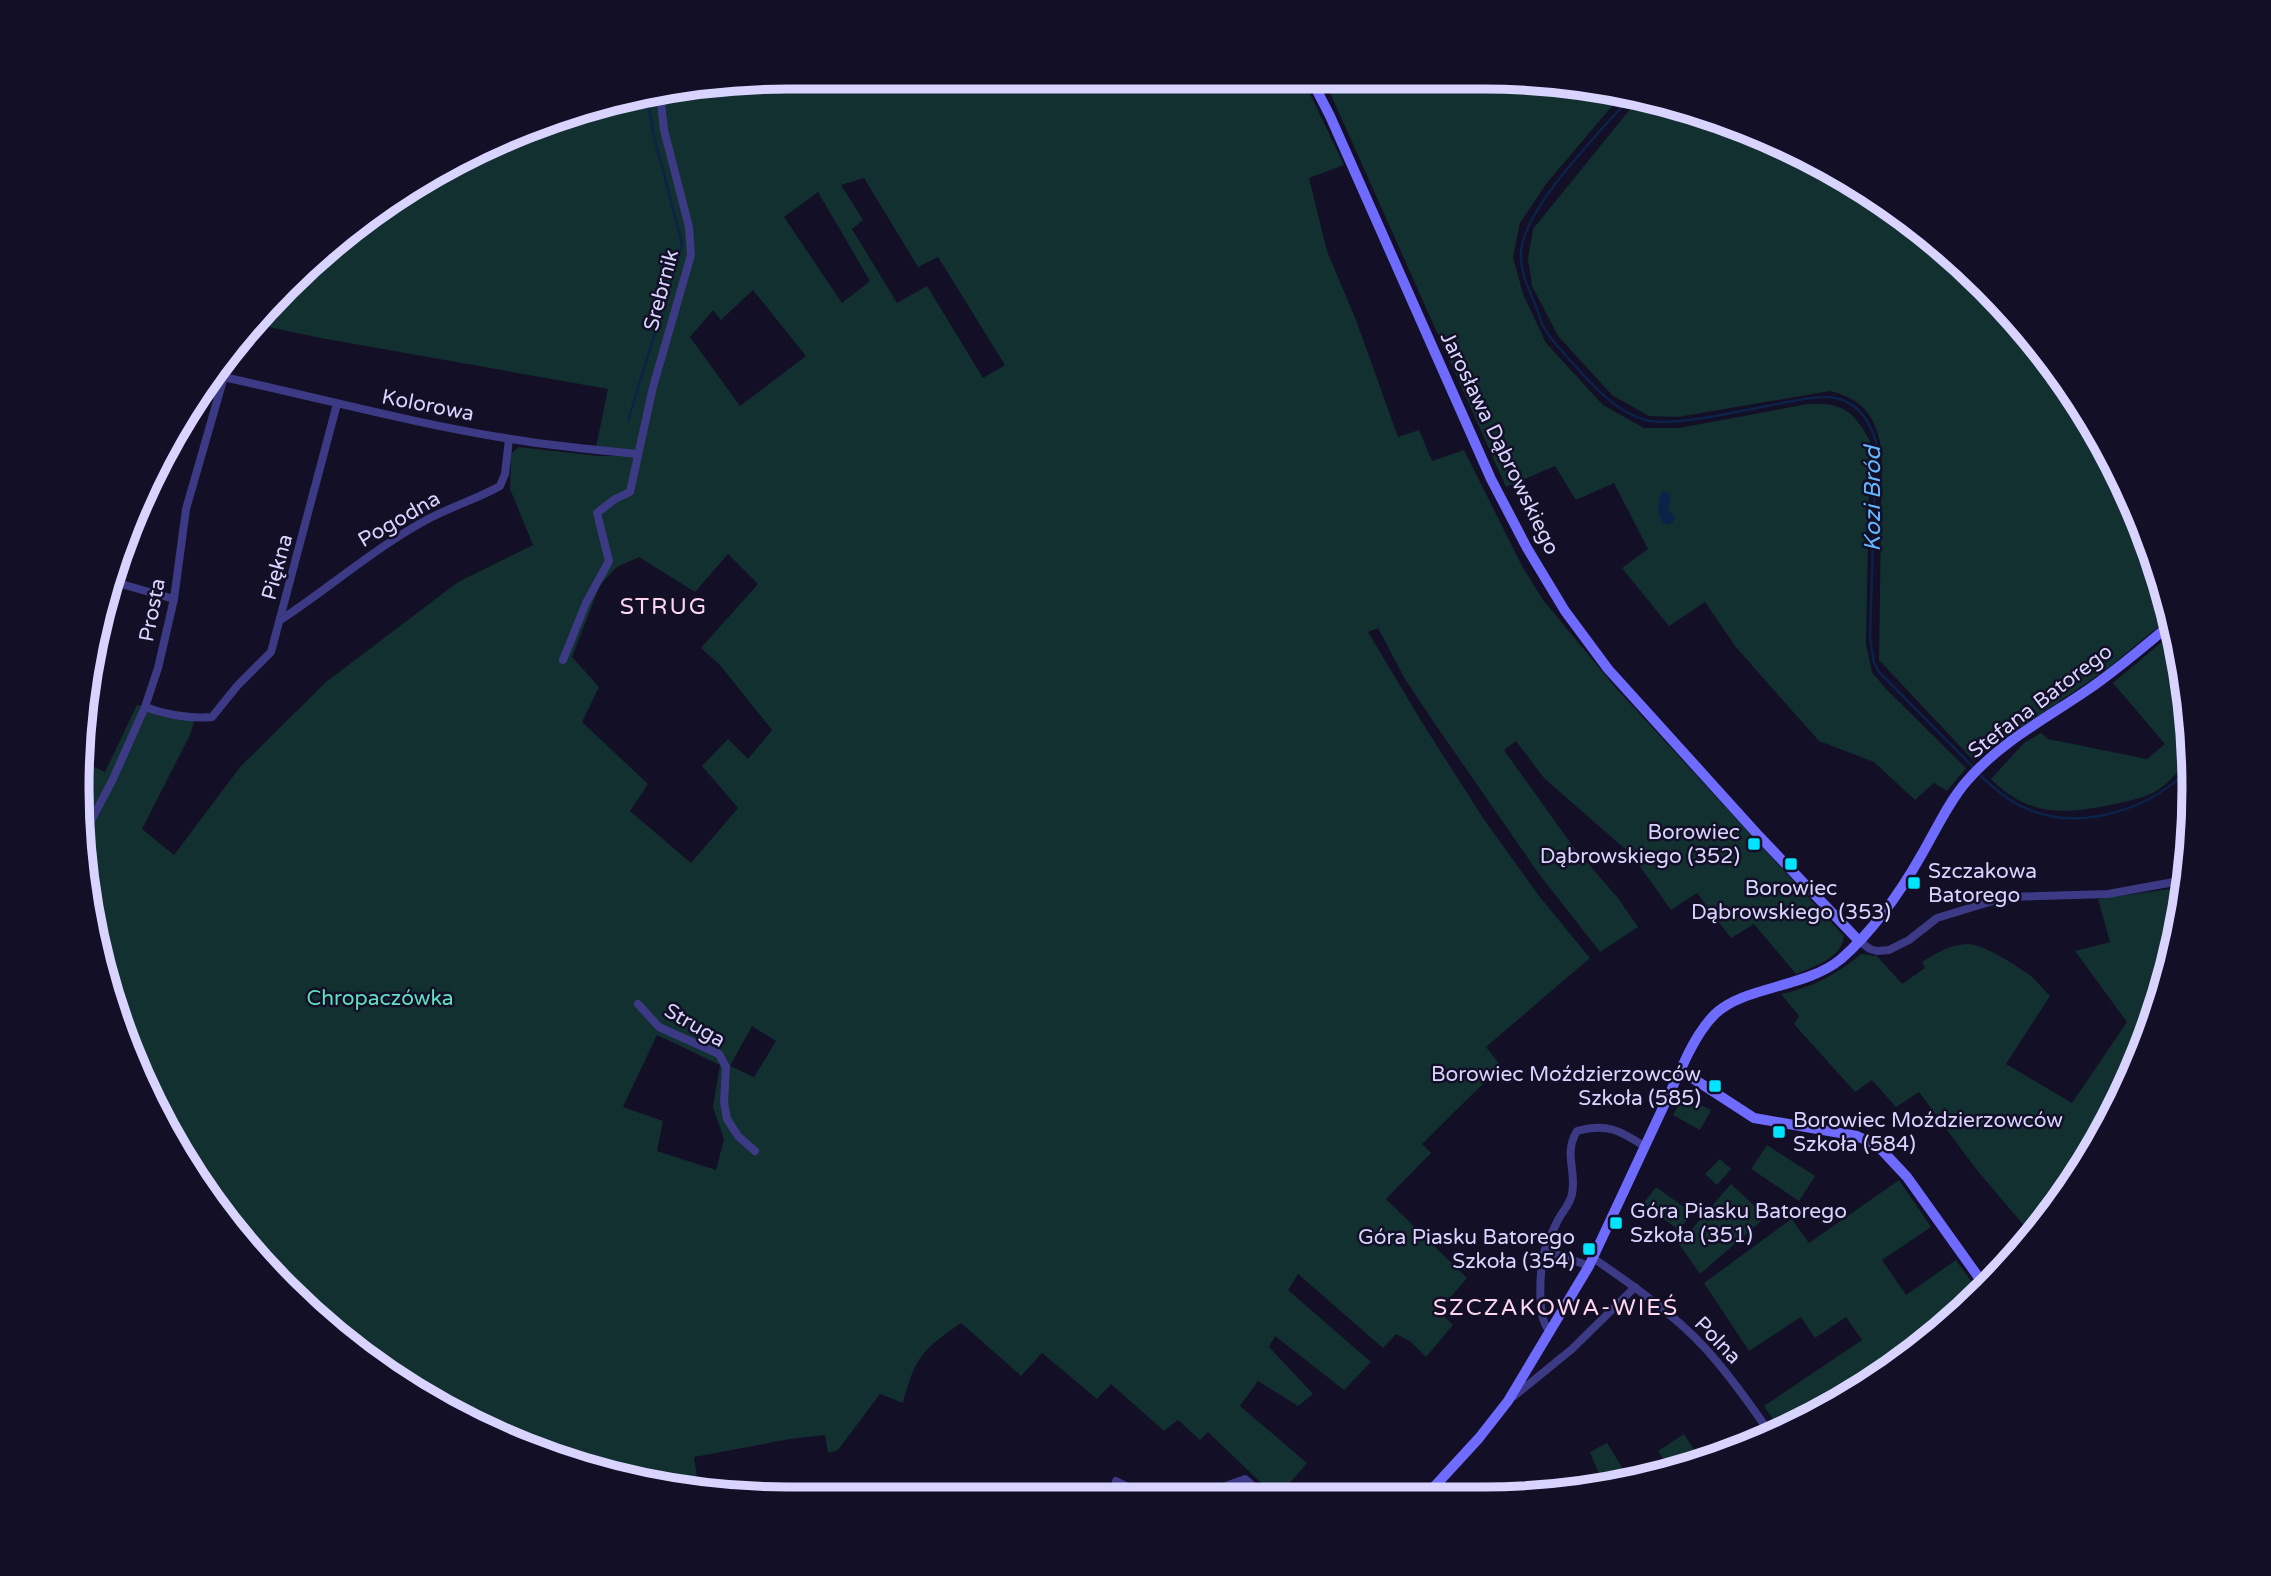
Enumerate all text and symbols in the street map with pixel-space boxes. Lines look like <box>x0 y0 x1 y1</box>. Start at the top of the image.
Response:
street label: Srebrnik <box>639 247 684 334</box>
street label: Jarosława Dąbrowskiego <box>1435 328 1565 559</box>
street label: Kolorowa <box>380 384 476 427</box>
water label: Kozi Bród <box>1859 444 1887 552</box>
street label: Pogodna <box>354 486 445 553</box>
street label: Piękna <box>257 531 298 603</box>
street label: Prosta <box>134 576 171 644</box>
district label: STRUG <box>620 593 708 621</box>
street label: Stefana Batorego <box>1963 639 2117 764</box>
place label: Borowiec Dąbrowskiego (352) <box>1540 820 1740 869</box>
marker: Borowiec Dąbrowskiego (352) <box>1746 836 1762 852</box>
marker: Borowiec Dąbrowskiego (353) <box>1783 856 1799 872</box>
place label: Szczakowa Batorego <box>1928 859 2037 908</box>
marker: Szczakowa Batorego <box>1906 875 1922 891</box>
place label: Borowiec Dąbrowskiego (353) <box>1691 876 1891 925</box>
park label: Chropaczówka <box>307 986 453 1011</box>
street label: Struga <box>660 998 730 1053</box>
place label: Borowiec Moździerzowców Szkoła (585) <box>1431 1062 1701 1111</box>
marker: Borowiec Moździerzowców Szkoła (585) <box>1707 1078 1723 1094</box>
place label: Borowiec Moździerzowców Szkoła (584) <box>1793 1108 2063 1157</box>
marker: Borowiec Moździerzowców Szkoła (584) <box>1771 1124 1787 1140</box>
place label: Góra Piasku Batorego Szkoła (351) <box>1630 1199 1847 1248</box>
marker: Góra Piasku Batorego Szkoła (351) <box>1608 1215 1624 1231</box>
place label: Góra Piasku Batorego Szkoła (354) <box>1358 1225 1575 1274</box>
marker: Góra Piasku Batorego Szkoła (354) <box>1581 1241 1597 1257</box>
district label: SZCZAKOWA-WIEŚ <box>1433 1294 1679 1322</box>
street label: Polna <box>1689 1311 1746 1369</box>

